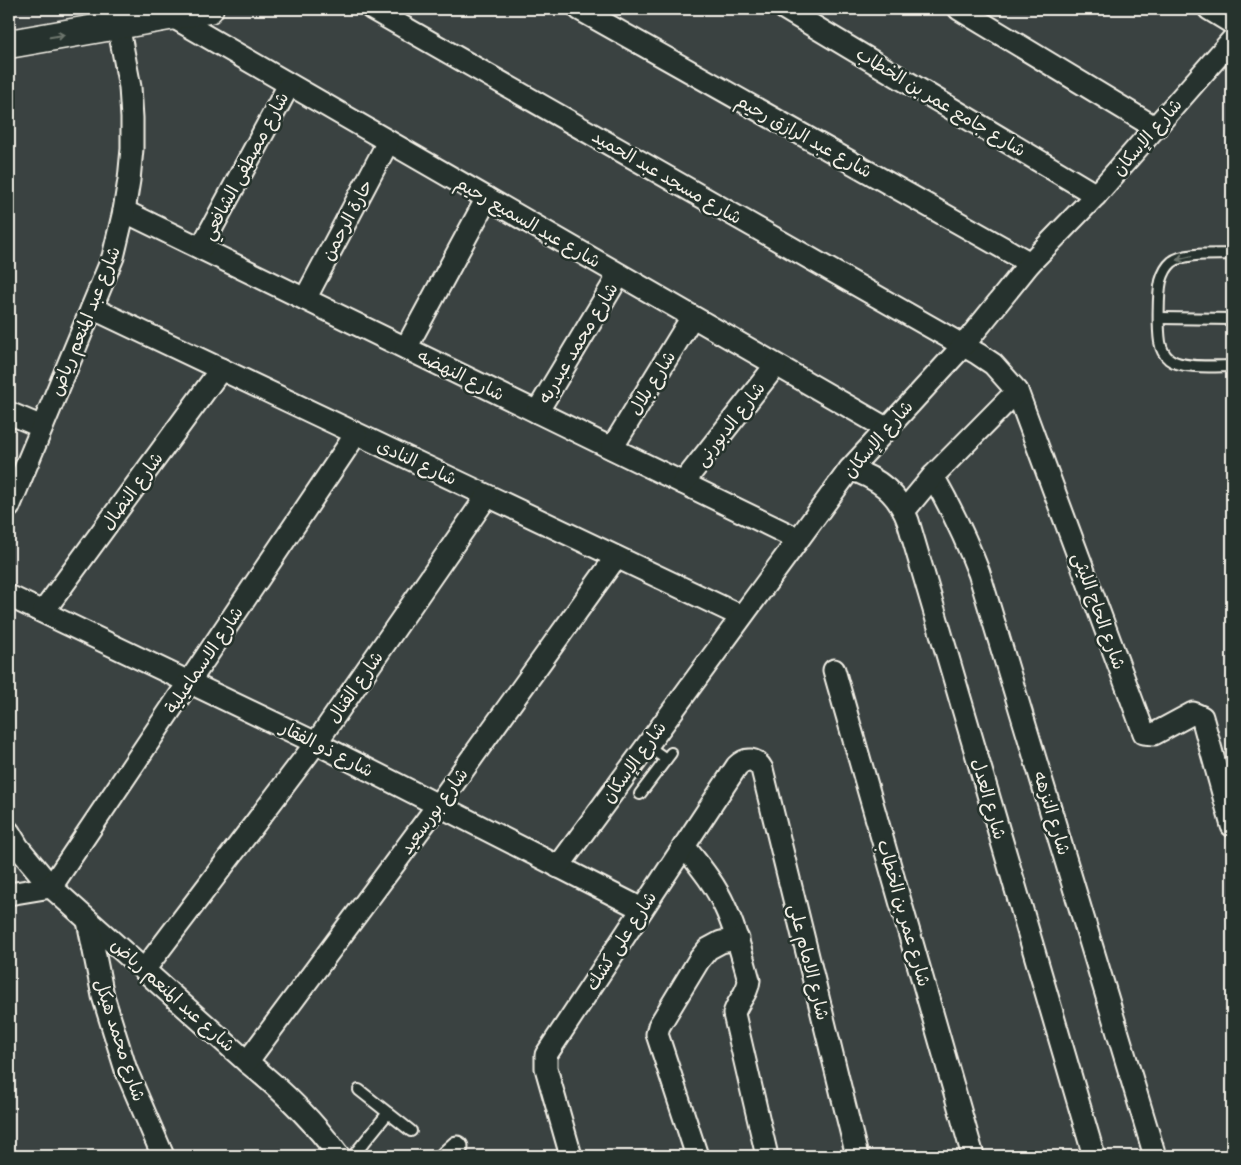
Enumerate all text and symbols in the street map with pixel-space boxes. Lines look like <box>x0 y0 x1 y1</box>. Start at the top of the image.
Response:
one-way arrow <box>48 30 64 40</box>
street label: شارع جامع عمر بن الخطاب <box>851 42 1030 163</box>
street label: شارع مصطفى الشافعي <box>196 88 298 246</box>
street label: شارع عبد الرازق رحيم <box>731 89 877 185</box>
street label: شارع الإسكان <box>1107 93 1187 181</box>
street label: شارع مسجد عبد الحميد <box>588 124 746 230</box>
street label: شارع عبد السميع رحيم <box>450 171 605 275</box>
street label: حارة الرحمن <box>316 175 378 264</box>
street label: شارع عبد المنعم رياض <box>44 243 128 400</box>
one-way arrow <box>1176 254 1192 263</box>
street label: شارع محمد عبدربه <box>532 278 624 408</box>
street label: شارع النهضه <box>414 344 508 406</box>
street label: شارع بلال <box>623 346 681 420</box>
street label: شارع الدبورنى <box>689 377 771 471</box>
street label: شارع الإسكان <box>838 395 918 483</box>
street label: شارع النادى <box>373 433 461 491</box>
street label: شارع النضال <box>96 447 168 535</box>
street label: شارع الحاج الليثى <box>1067 549 1131 673</box>
street label: شارع الاسماعيلية <box>159 602 249 718</box>
street label: شارع القنال <box>321 646 389 728</box>
street label: شارع ذو الفقار <box>275 714 378 783</box>
street label: شارع الإسكان <box>596 716 672 808</box>
street label: شارع العدل <box>966 756 1012 842</box>
street label: شارع بورسعيد <box>394 763 474 859</box>
street label: شارع النزهه <box>1028 768 1076 858</box>
street label: شارع عمر بن الخطاب <box>872 837 936 989</box>
street label: شارع على كشك <box>580 887 662 995</box>
street label: شارع الامام على <box>781 901 835 1023</box>
street label: شارع عبد المنعم رياض <box>104 933 240 1059</box>
street label: شارع محمد هيكل <box>89 976 151 1104</box>

